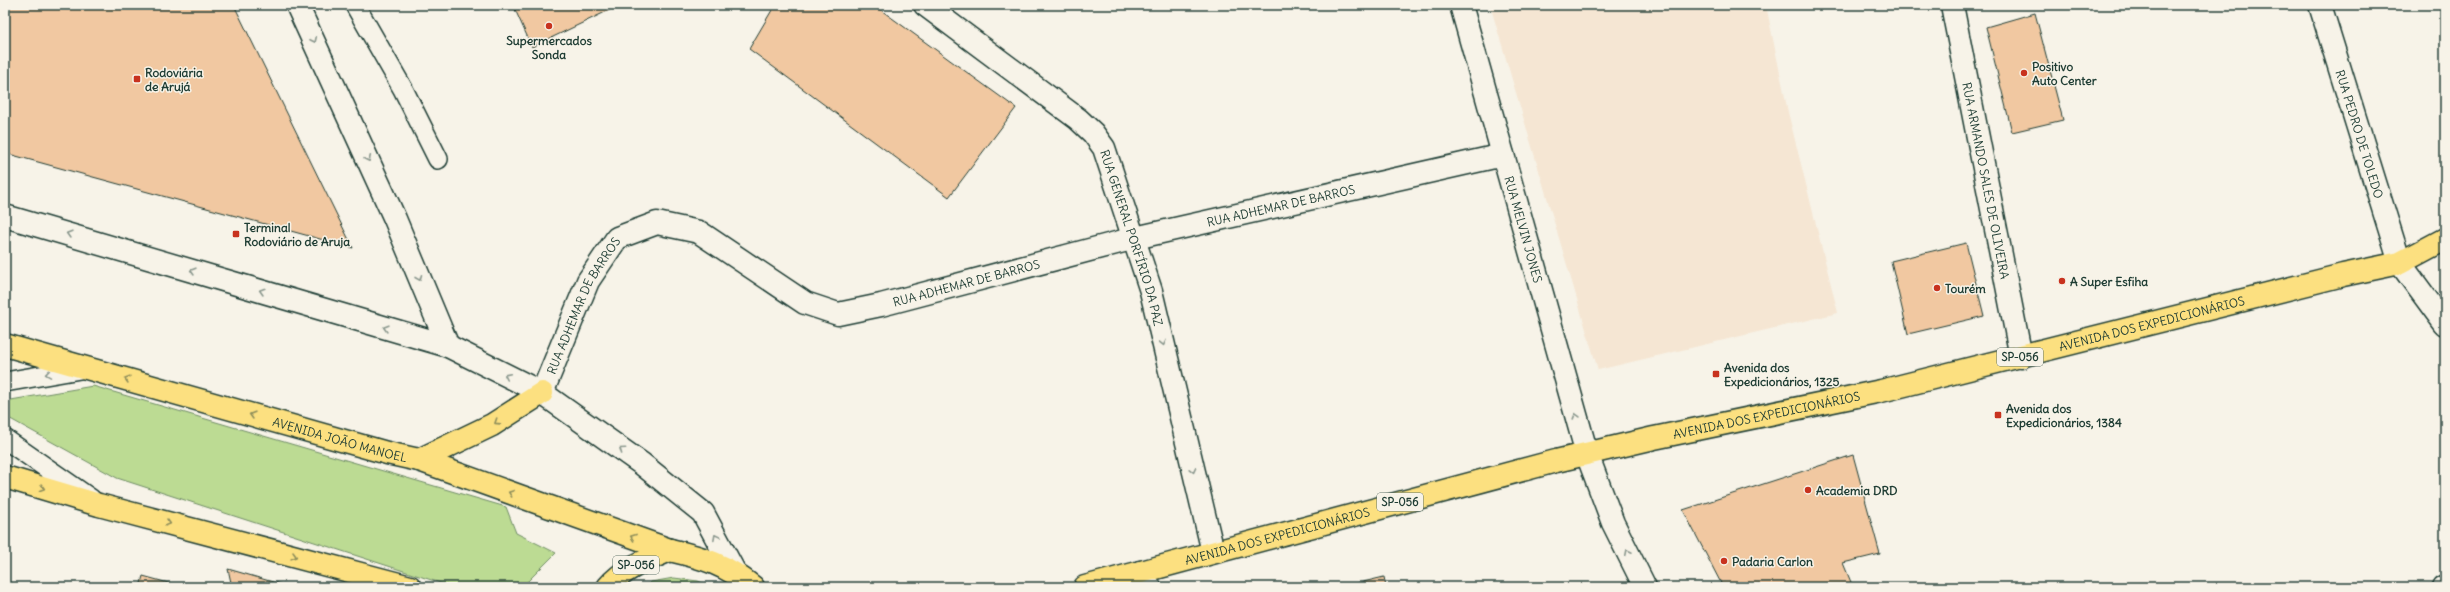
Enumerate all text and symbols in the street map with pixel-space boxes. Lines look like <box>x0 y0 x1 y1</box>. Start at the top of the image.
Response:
marker: Supermercados Sonda <box>544 21 554 31</box>
place label: Supermercados Sonda <box>506 33 592 62</box>
one-way arrow <box>309 37 317 44</box>
place label: Positivo Auto Center <box>2032 59 2097 88</box>
place label: Rodoviária de Arujá <box>145 65 203 94</box>
marker: Positivo Auto Center <box>2019 68 2029 78</box>
street label: RUA PEDRO DE TOLEDO <box>2333 68 2387 200</box>
marker: Rodoviária de Arujá <box>132 74 142 84</box>
street label: RUA ARMANDO SALES DE OLIVEIRA <box>1960 81 2013 281</box>
street label: RUA GENERAL PORFÍRIO DA PAZ <box>1098 148 1167 327</box>
one-way arrow <box>363 155 371 162</box>
street label: RUA MELVIN JONES <box>1502 174 1546 285</box>
street label: RUA ADHEMAR DE BARROS <box>1205 181 1357 229</box>
place label: Terminal Rodoviário de Aruja <box>244 220 350 249</box>
marker: Terminal Rodoviário de Aruja <box>231 229 241 239</box>
one-way arrow <box>65 230 72 239</box>
street label: RUA ADHEMAR DE BARROS <box>543 234 623 376</box>
street label: RUA ADHEMAR DE BARROS <box>891 256 1042 309</box>
one-way arrow <box>190 267 197 276</box>
one-way arrow <box>415 274 423 281</box>
place label: A Super Esfiha <box>2070 274 2148 290</box>
marker: A Super Esfiha <box>2057 276 2067 286</box>
place label: Tourém <box>1945 281 1986 296</box>
marker: Tourém <box>1932 283 1942 293</box>
one-way arrow <box>258 287 265 296</box>
street label: AVENIDA DOS EXPEDICIONÁRIOS <box>2057 292 2246 354</box>
one-way arrow <box>383 324 390 333</box>
one-way arrow <box>1159 340 1167 347</box>
road number: SP-056 <box>1997 348 2043 366</box>
place label: Avenida dos Expedicionários, 1325 <box>1724 360 1840 390</box>
one-way arrow <box>45 369 51 378</box>
marker: Avenida dos Expedicionários, 1325 <box>1711 369 1721 379</box>
one-way arrow <box>504 373 511 380</box>
one-way arrow <box>124 375 131 384</box>
street label: AVENIDA DOS EXPEDICIONÁRIOS <box>1671 388 1862 441</box>
place label: Avenida dos Expedicionários, 1384 <box>2006 401 2122 431</box>
marker: Avenida dos Expedicionários, 1384 <box>1993 410 2003 420</box>
one-way arrow <box>249 411 256 420</box>
one-way arrow <box>1573 413 1581 420</box>
street label: AVENIDA JOÃO MANOEL <box>271 414 409 465</box>
one-way arrow <box>495 417 502 424</box>
one-way arrow <box>619 447 626 455</box>
one-way arrow <box>1189 467 1197 473</box>
one-way arrow <box>39 483 46 492</box>
place label: Academia DRD <box>1816 483 1898 498</box>
marker: Academia DRD <box>1803 485 1813 495</box>
one-way arrow <box>507 489 514 497</box>
road number: SP-056 <box>1377 493 1423 511</box>
street label: AVENIDA DOS EXPEDICIONÁRIOS <box>1183 504 1372 567</box>
one-way arrow <box>165 518 171 526</box>
one-way arrow <box>630 533 637 541</box>
one-way arrow <box>713 534 720 541</box>
one-way arrow <box>1625 549 1633 556</box>
one-way arrow <box>290 551 297 559</box>
place label: Padaria Carlon <box>1732 554 1813 569</box>
road number: SP-056 <box>613 556 659 574</box>
marker: Padaria Carlon <box>1719 556 1729 566</box>

